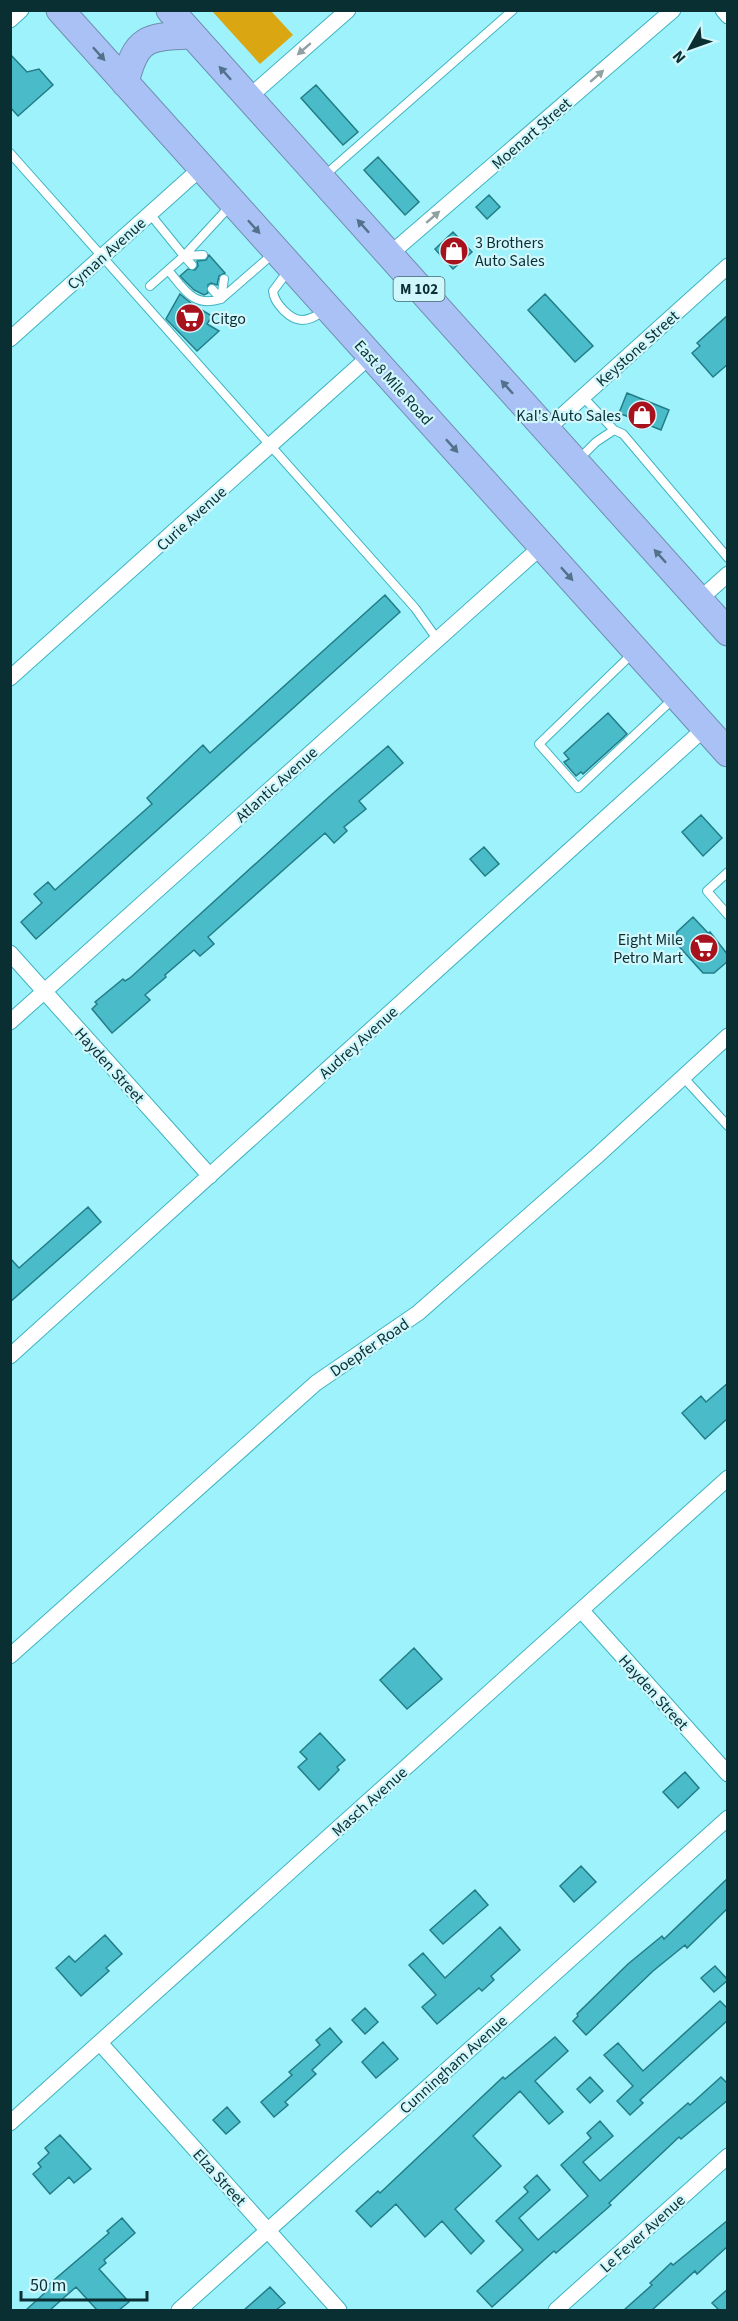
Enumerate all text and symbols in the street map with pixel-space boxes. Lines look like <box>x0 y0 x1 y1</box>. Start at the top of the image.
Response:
north arrow <box>660 18 720 78</box>
one-way arrow <box>297 42 312 55</box>
one-way arrow <box>92 46 105 61</box>
text: N <box>667 46 691 68</box>
one-way arrow <box>218 65 232 80</box>
one-way arrow <box>589 70 604 83</box>
street label: Moenart Street <box>487 92 577 175</box>
one-way arrow <box>425 210 441 223</box>
street label: Cyman Avenue <box>63 212 151 295</box>
one-way arrow <box>247 219 260 234</box>
one-way arrow <box>357 219 370 234</box>
place label: 3 Brothers Auto Sales <box>475 232 545 272</box>
shop icon: 3 Brothers Auto Sales <box>438 235 470 267</box>
road number: M 102 <box>394 277 444 301</box>
supermarket icon: Citgo <box>174 302 206 334</box>
street label: Keystone Street <box>591 305 684 392</box>
place label: Citgo <box>211 308 246 330</box>
street label: East 8 Mile Road <box>349 335 437 430</box>
one-way arrow <box>501 380 514 395</box>
shop icon: Kal's Auto Sales <box>626 399 658 431</box>
place label: Kal's Auto Sales <box>516 405 621 427</box>
one-way arrow <box>445 438 458 453</box>
street label: Curie Avenue <box>152 481 232 556</box>
one-way arrow <box>653 549 667 564</box>
one-way arrow <box>560 567 574 582</box>
street label: Atlantic Avenue <box>231 742 323 828</box>
place label: Eight Mile Petro Mart <box>613 929 684 969</box>
supermarket icon: Eight Mile Petro Mart <box>688 932 720 964</box>
street label: Audrey Avenue <box>314 1001 403 1084</box>
street label: Hayden Street <box>69 1023 150 1109</box>
street label: Doepfer Road <box>326 1313 413 1382</box>
street label: Hayden Street <box>613 1650 694 1736</box>
street label: Masch Avenue <box>327 1762 412 1842</box>
street label: Cunningham Avenue <box>395 2010 513 2119</box>
street label: Elza Street <box>188 2144 251 2212</box>
street label: Le Fever Avenue <box>595 2189 690 2278</box>
scale bar <box>21 2264 147 2302</box>
text: 50 m <box>30 2273 66 2298</box>

